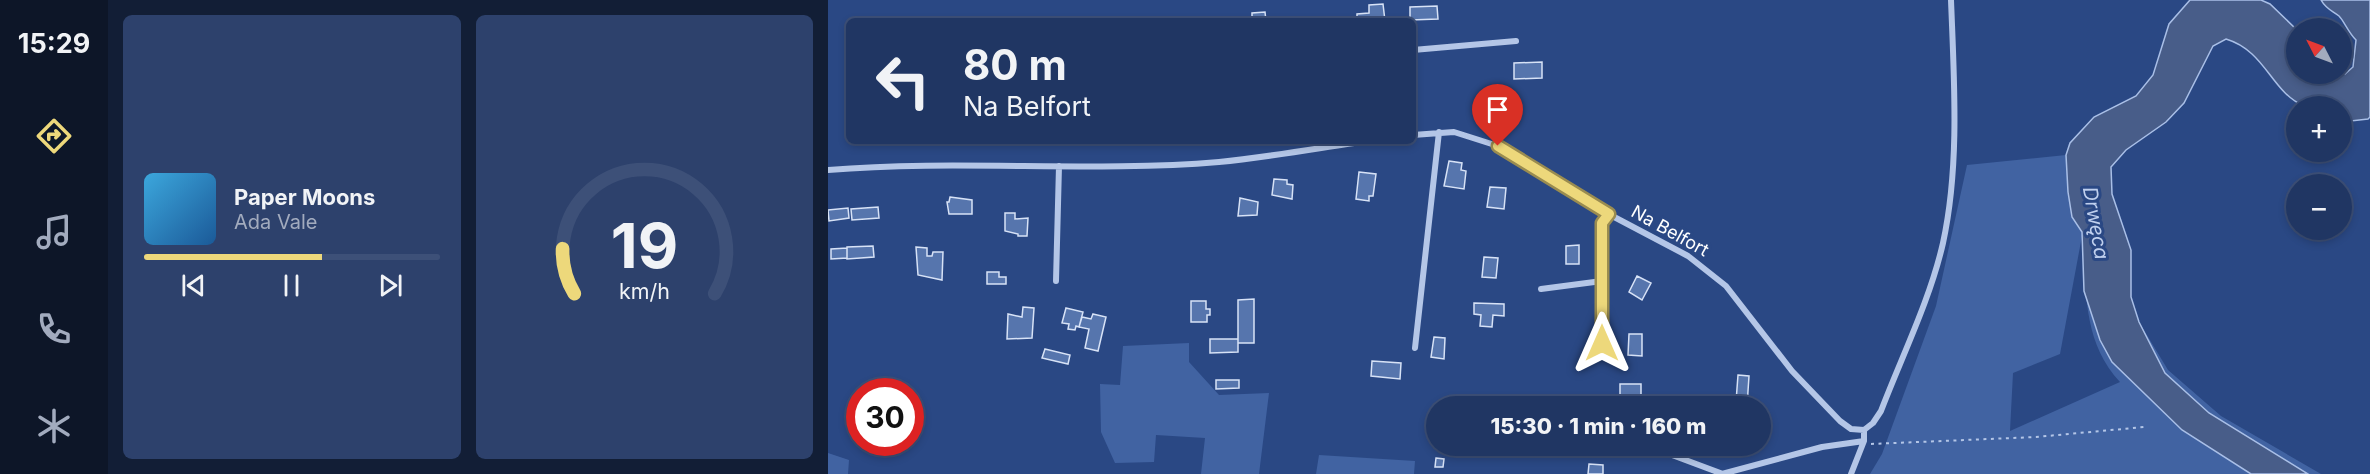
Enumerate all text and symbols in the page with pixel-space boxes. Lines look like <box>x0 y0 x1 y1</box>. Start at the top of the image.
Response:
north arrow <box>2286 18 2352 84</box>
map controls <box>2286 18 2352 240</box>
text: 15:29 <box>18 27 90 60</box>
text: 80 m <box>963 39 1067 90</box>
icon: left <box>864 42 942 120</box>
pin <box>1472 84 1523 146</box>
text: Na Belfort <box>963 90 1091 123</box>
icon: arrive <box>1481 93 1514 126</box>
button: + <box>2286 96 2352 162</box>
icon: directions <box>33 115 75 157</box>
button: − <box>2286 174 2352 240</box>
text: Paper Moons <box>234 184 375 210</box>
water label: Drwęca <box>2078 185 2114 261</box>
street label: Na Belfort <box>1628 201 1713 260</box>
text: 19 <box>611 208 678 283</box>
text: Ada Vale <box>234 210 317 234</box>
icon: music <box>33 211 75 253</box>
icon: previous <box>177 269 210 302</box>
icon: pause <box>275 269 308 302</box>
icon: next <box>374 269 407 302</box>
text: km/h <box>619 278 670 304</box>
icon: phone <box>33 308 75 350</box>
position arrow <box>1570 311 1634 375</box>
speed limit sign: 30 <box>846 378 924 456</box>
icon: climate <box>33 405 75 447</box>
text: 15:30 · 1 min · 160 m <box>1490 413 1707 439</box>

